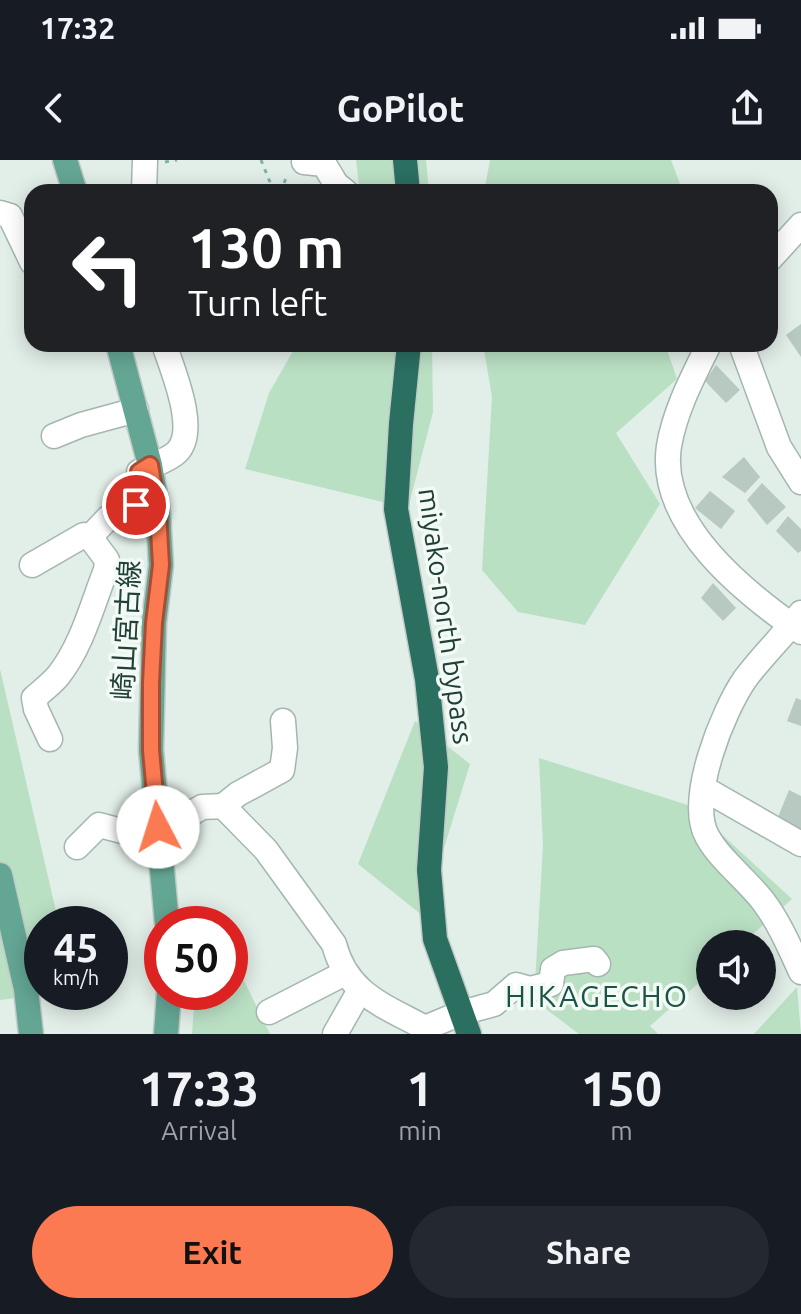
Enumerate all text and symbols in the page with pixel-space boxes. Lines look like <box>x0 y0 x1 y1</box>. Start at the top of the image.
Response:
text: 17:32 <box>40 11 115 45</box>
icon: back <box>32 86 76 130</box>
icon: share <box>725 86 769 130</box>
text: GoPilot <box>337 88 464 129</box>
icon: left <box>56 216 160 320</box>
text: 130 m <box>188 216 344 279</box>
text: Turn left <box>188 282 327 323</box>
pin <box>102 471 170 539</box>
icon: arrive <box>114 483 158 527</box>
street label: miyako-north bypass <box>413 486 480 746</box>
street label: 崎山宮古線 <box>106 559 145 701</box>
position arrow <box>116 785 200 869</box>
speed limit sign: 50 <box>144 906 248 1010</box>
text: 45 <box>53 925 99 970</box>
map controls <box>696 930 776 1010</box>
button: sound <box>696 930 776 1010</box>
text: km/h <box>53 966 99 989</box>
district label: HIKAGECHO <box>505 979 689 1013</box>
text: 17:33 <box>139 1061 259 1115</box>
text: 1 <box>406 1061 433 1115</box>
text: 150 <box>581 1061 662 1115</box>
text: Arrival <box>161 1116 237 1145</box>
text: min <box>398 1116 442 1145</box>
text: m <box>610 1116 633 1145</box>
button: Exit <box>32 1206 393 1298</box>
button: Share <box>409 1206 769 1298</box>

